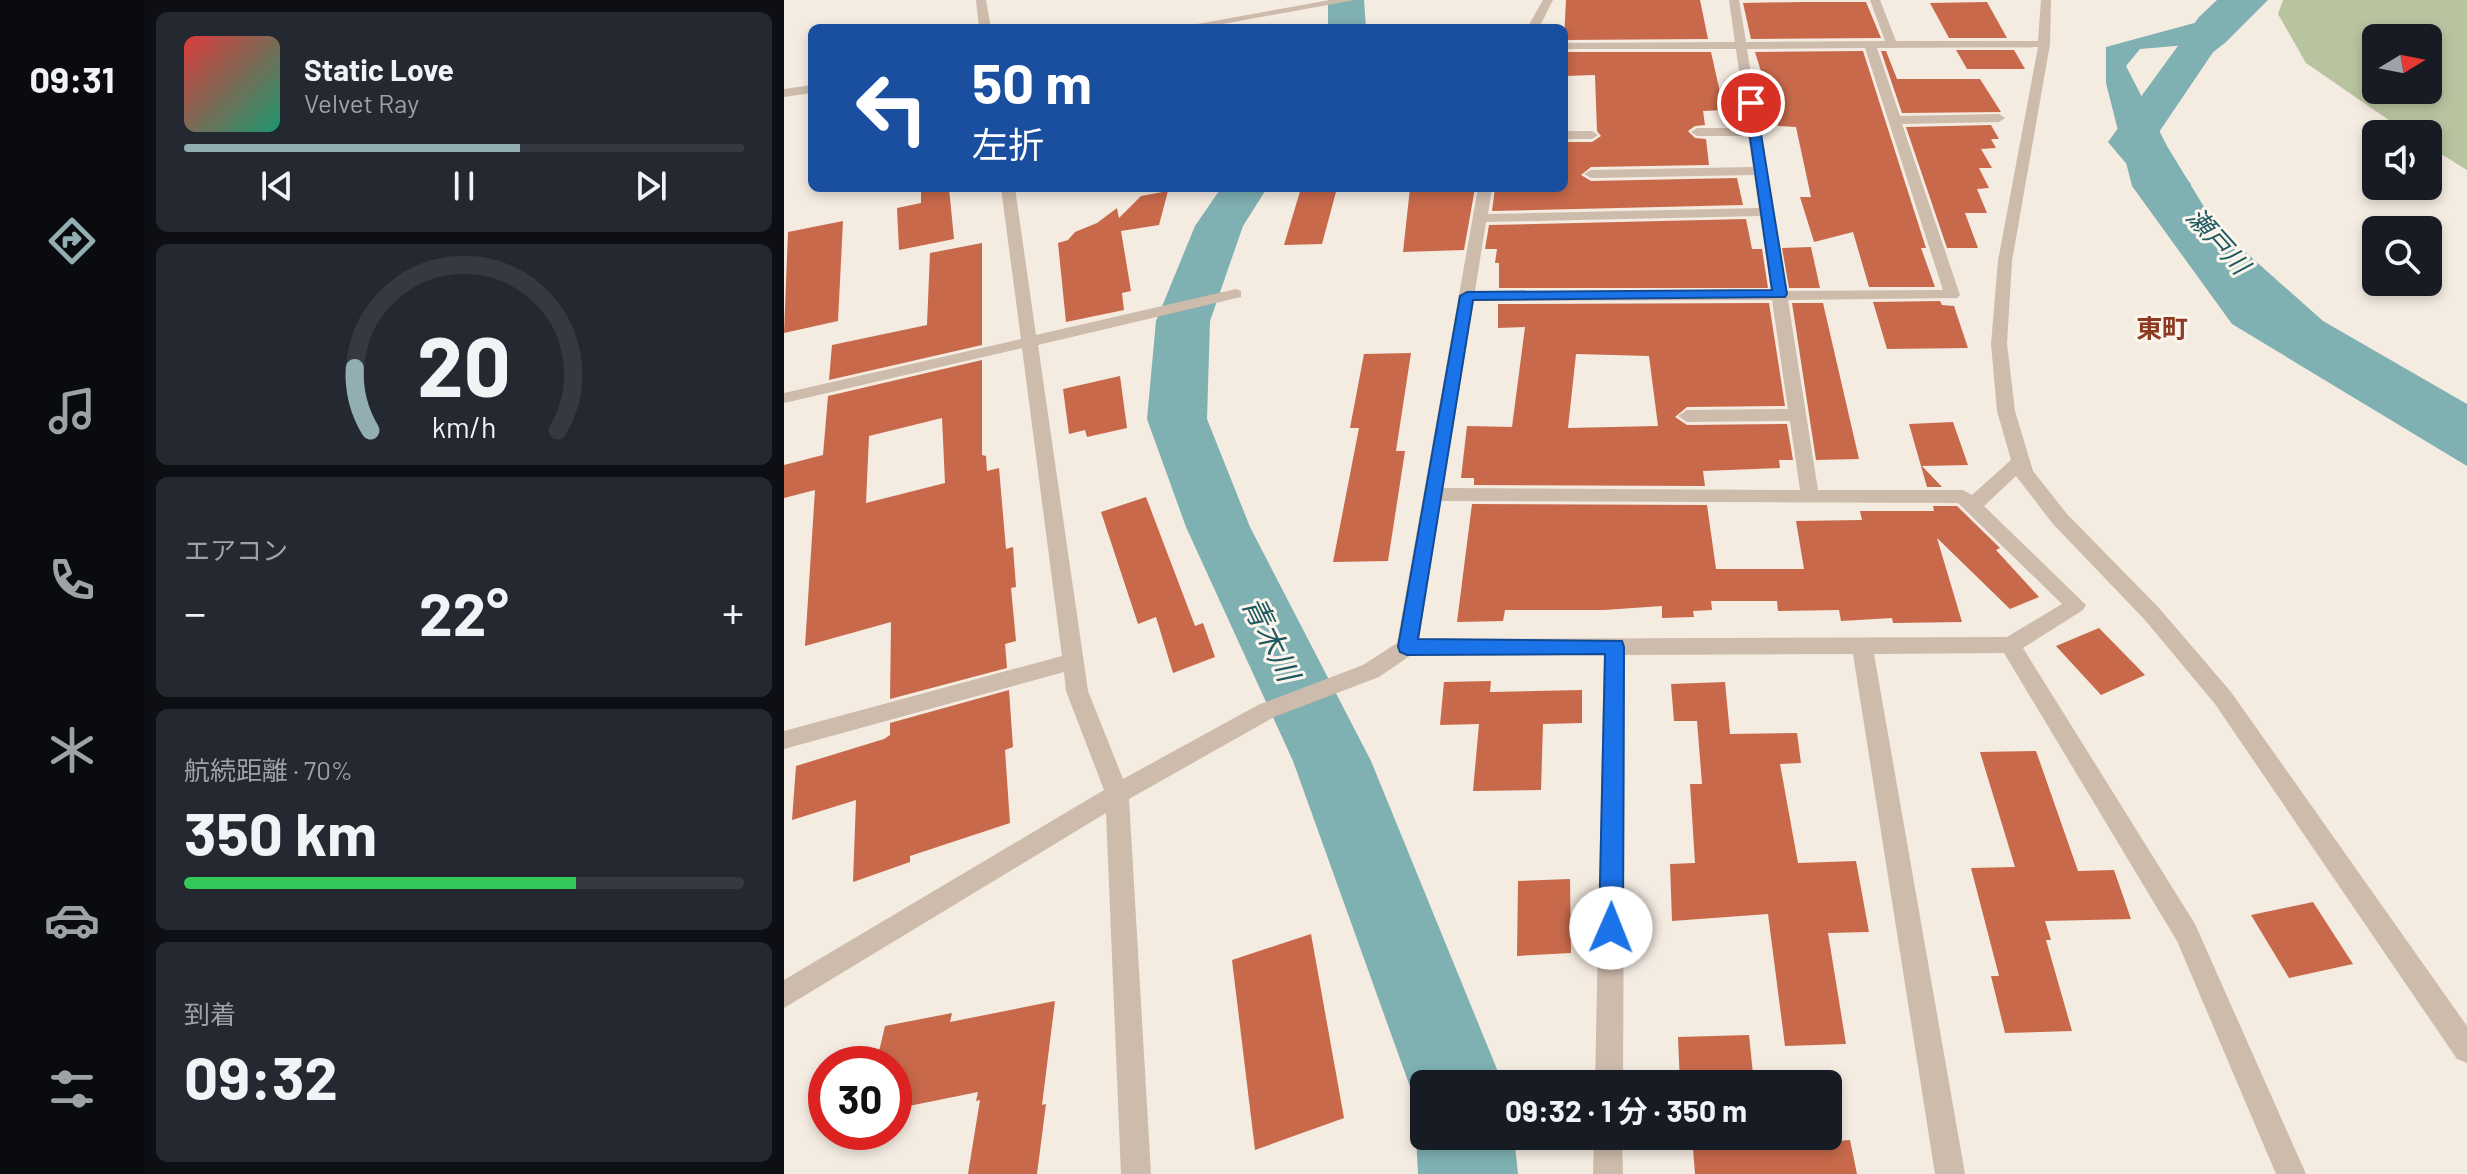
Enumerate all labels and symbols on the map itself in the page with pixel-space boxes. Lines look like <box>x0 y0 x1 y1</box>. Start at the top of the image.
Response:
north arrow <box>2362 24 2442 104</box>
pin <box>1717 69 1785 137</box>
water label: 瀬戸川 <box>2181 201 2259 282</box>
district label: 東町 <box>2136 312 2188 343</box>
water label: 青木川 <box>1236 590 1309 689</box>
position arrow <box>1569 886 1653 970</box>
speed limit sign: 30 <box>808 1046 912 1150</box>

